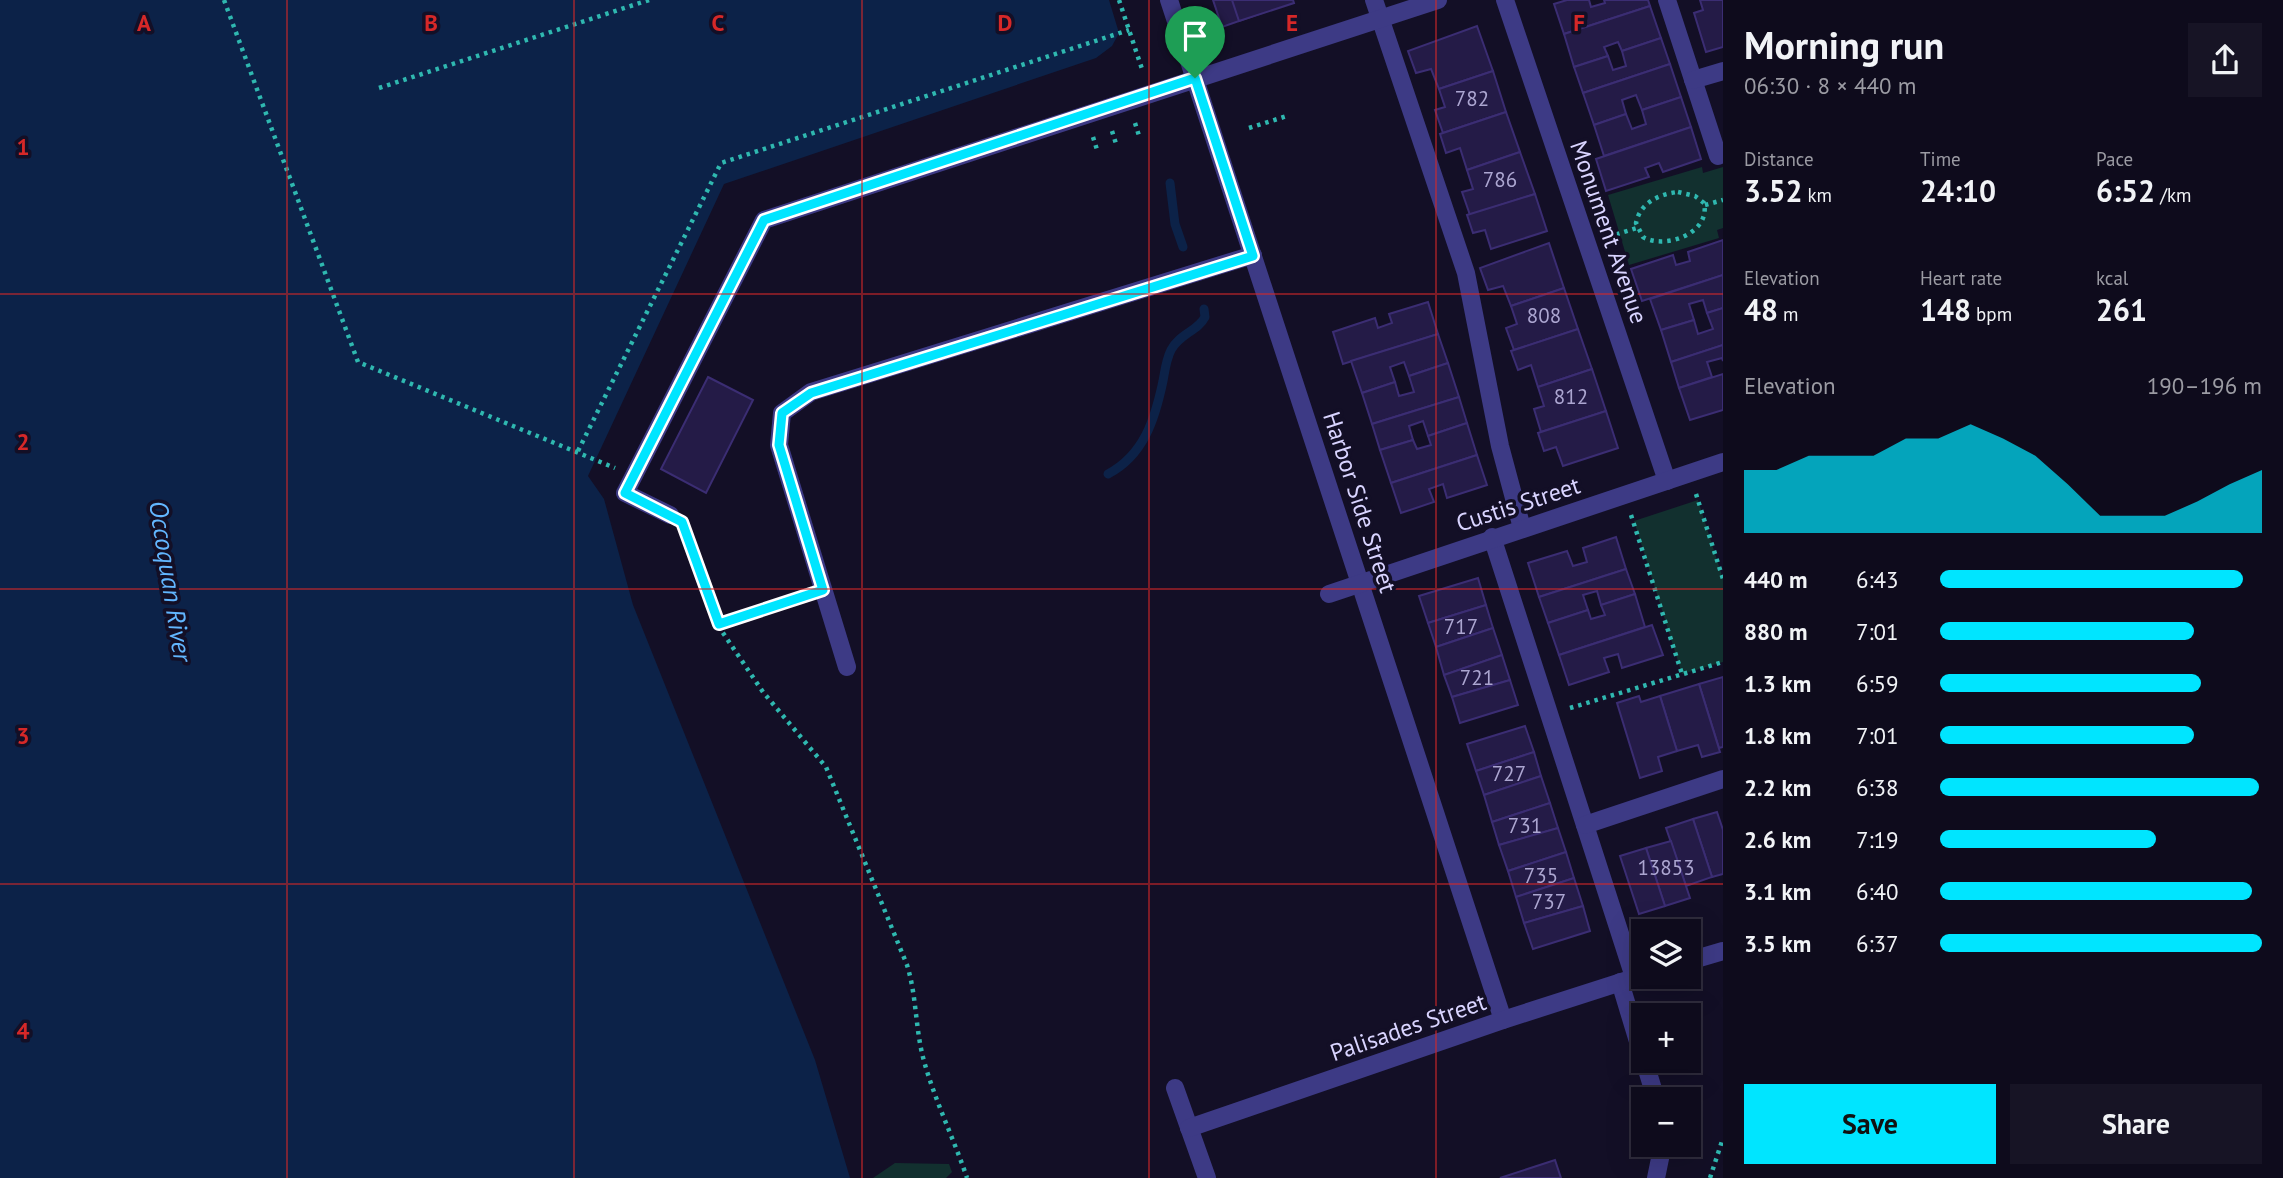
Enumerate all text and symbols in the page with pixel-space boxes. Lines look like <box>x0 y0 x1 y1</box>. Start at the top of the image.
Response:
pin <box>1165 6 1225 78</box>
text: A <box>137 8 151 37</box>
text: B <box>424 8 438 37</box>
text: C <box>712 8 725 37</box>
text: D <box>998 8 1012 37</box>
text: E <box>1286 8 1298 37</box>
text: F <box>1573 8 1585 37</box>
icon: arrive <box>1176 17 1214 55</box>
text: Morning run <box>1744 20 1944 69</box>
button: share <box>2188 23 2262 97</box>
text: 06:30 · 8 × 440 m <box>1744 71 1916 100</box>
house number: 782 <box>1455 85 1489 112</box>
text: 1 <box>16 132 30 161</box>
street label: Monument Avenue <box>1563 136 1655 328</box>
text: Distance <box>1744 147 1814 171</box>
text: Time <box>1920 147 1961 171</box>
text: Pace <box>2096 147 2133 171</box>
house number: 786 <box>1483 166 1517 193</box>
text: 3.52 <box>1744 171 1802 210</box>
text: 24:10 <box>1920 171 1996 210</box>
text: 6:52 <box>2096 171 2155 210</box>
text: km <box>1802 183 1832 207</box>
text: /km <box>2155 183 2191 207</box>
text: Elevation <box>1744 266 1820 290</box>
text: Heart rate <box>1920 266 2002 290</box>
text: kcal <box>2096 266 2128 290</box>
text: 48 <box>1744 290 1778 329</box>
text: 148 <box>1920 290 1971 329</box>
text: 261 <box>2096 290 2147 329</box>
house number: 808 <box>1527 302 1561 329</box>
text: m <box>1778 302 1799 326</box>
text: bpm <box>1971 302 2012 326</box>
text: Elevation <box>1744 371 1836 400</box>
text: 190–196 m <box>2147 371 2262 400</box>
house number: 812 <box>1554 383 1588 410</box>
street label: Harbor Side Street <box>1316 408 1404 596</box>
text: 2 <box>16 427 30 456</box>
street label: Custis Street <box>1452 469 1584 539</box>
water label: Occoquan River <box>142 498 200 665</box>
text: 440 m <box>1744 565 1807 594</box>
text: 6:43 <box>1856 565 1899 594</box>
house number: 717 <box>1444 613 1478 640</box>
text: 880 m <box>1744 617 1807 646</box>
text: 7:01 <box>1856 617 1899 646</box>
house number: 721 <box>1460 664 1494 691</box>
text: 1.3 km <box>1744 669 1811 698</box>
text: 6:59 <box>1856 669 1899 698</box>
text: 3 <box>16 721 30 750</box>
text: 1.8 km <box>1744 721 1811 750</box>
text: 7:01 <box>1856 721 1899 750</box>
house number: 727 <box>1492 760 1526 787</box>
text: 2.2 km <box>1744 773 1811 802</box>
text: 6:38 <box>1856 773 1899 802</box>
house number: 731 <box>1508 812 1542 839</box>
text: 2.6 km <box>1744 825 1811 854</box>
text: 7:19 <box>1856 825 1899 854</box>
house number: 13853 <box>1637 854 1695 881</box>
house number: 735 <box>1524 862 1558 889</box>
text: 3.1 km <box>1744 877 1811 906</box>
text: 6:40 <box>1856 877 1899 906</box>
house number: 737 <box>1532 888 1566 915</box>
map controls <box>1631 919 1701 1157</box>
button: layers <box>1631 919 1701 989</box>
text: 3.5 km <box>1744 929 1811 958</box>
text: 6:37 <box>1856 929 1899 958</box>
street label: Palisades Street <box>1326 986 1490 1068</box>
button: + <box>1631 1003 1701 1073</box>
text: 4 <box>16 1016 30 1045</box>
button: Save <box>1744 1084 1996 1164</box>
button: Share <box>2010 1084 2262 1164</box>
button: − <box>1631 1087 1701 1157</box>

